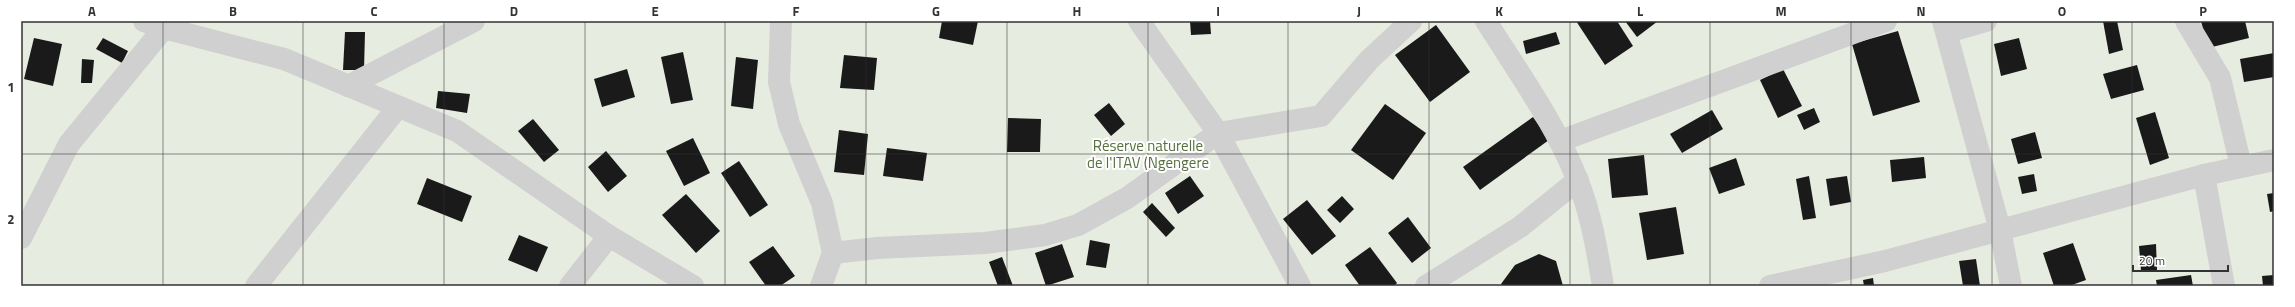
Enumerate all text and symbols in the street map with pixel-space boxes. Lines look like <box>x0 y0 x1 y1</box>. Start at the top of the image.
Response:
text: A <box>88 1 96 21</box>
text: B <box>229 1 237 21</box>
text: C <box>370 1 378 21</box>
text: D <box>510 1 518 21</box>
text: E <box>651 1 659 21</box>
text: F <box>793 1 800 21</box>
text: G <box>932 1 940 21</box>
text: H <box>1073 1 1081 21</box>
text: I <box>1216 1 1220 21</box>
text: J <box>1357 1 1361 21</box>
text: K <box>1495 1 1503 21</box>
text: L <box>1637 1 1643 21</box>
text: M <box>1775 1 1787 21</box>
text: N <box>1916 1 1926 21</box>
text: O <box>2058 1 2066 21</box>
text: P <box>2199 1 2207 21</box>
text: 1 <box>7 77 15 97</box>
park label: Réserve naturelle de l'ITAV (Ngengere <box>1087 134 1209 174</box>
text: 2 <box>7 209 15 229</box>
scale bar <box>2133 247 2228 273</box>
text: 20 m <box>2139 251 2165 270</box>

